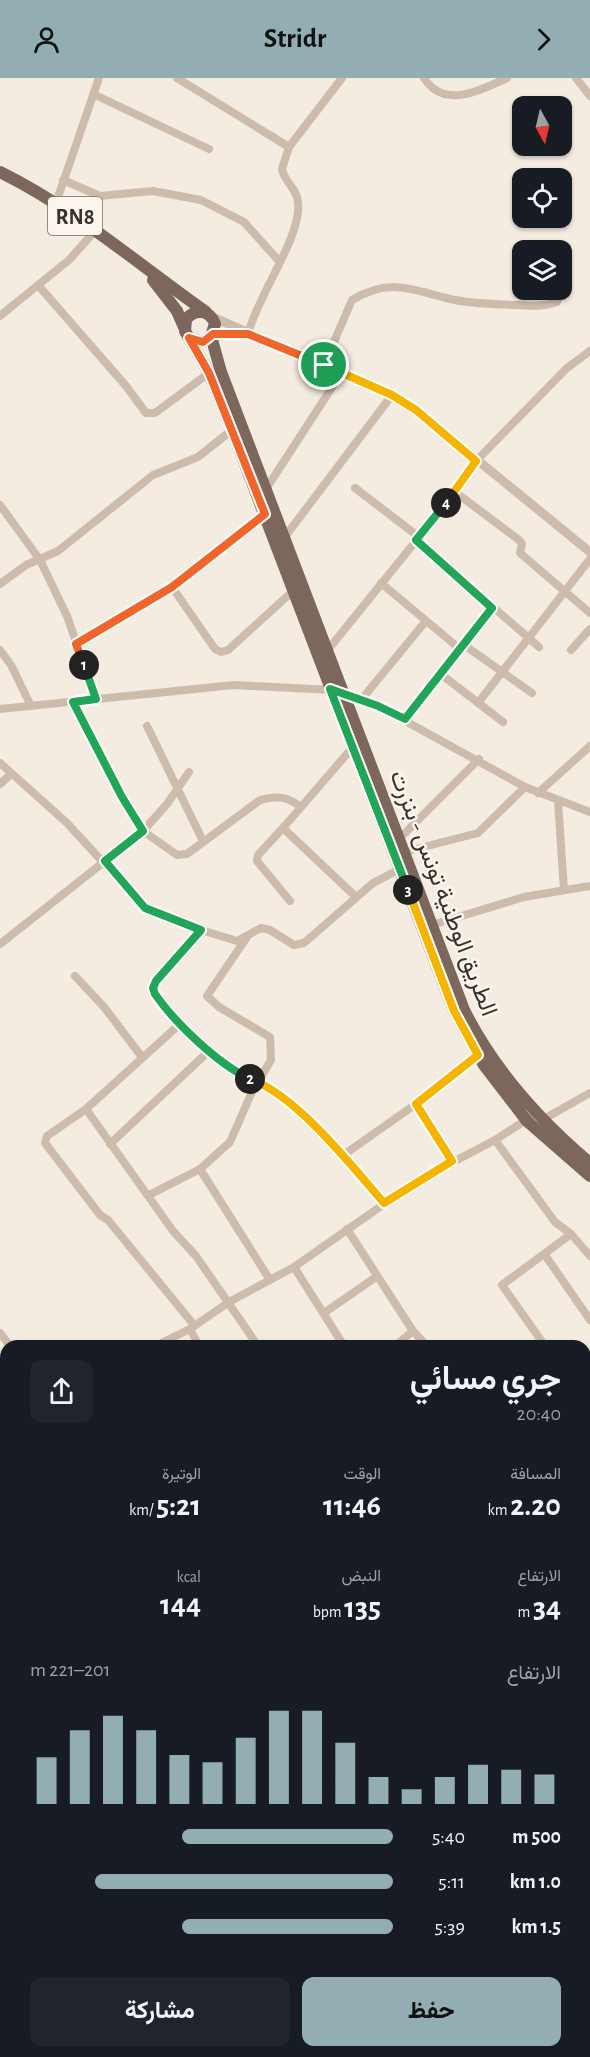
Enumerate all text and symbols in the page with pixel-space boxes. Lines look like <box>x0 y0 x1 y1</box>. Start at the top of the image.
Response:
icon: person <box>30 23 63 56</box>
icon: forward <box>527 23 560 56</box>
text: Stridr <box>264 25 326 52</box>
north arrow <box>512 96 572 156</box>
map controls <box>512 96 572 300</box>
button: locate <box>512 168 572 228</box>
road number: RN8 <box>48 197 102 235</box>
button: layers <box>512 240 572 300</box>
pin <box>298 339 349 390</box>
icon: arrive <box>307 348 340 381</box>
pin: 4 <box>431 488 461 518</box>
text: 4 <box>442 495 450 511</box>
pin: 1 <box>69 650 99 680</box>
text: 1 <box>81 657 87 673</box>
street label: الطريق الوطنية تونس - بنزرت <box>383 767 501 1020</box>
pin: 3 <box>393 875 423 905</box>
text: 3 <box>405 882 411 898</box>
pin: 2 <box>235 1064 265 1094</box>
text: 2 <box>246 1071 254 1087</box>
button: share <box>30 1360 93 1423</box>
text: جري مسائي <box>410 1363 561 1396</box>
text: 20:40 <box>517 1404 561 1424</box>
text: الوتيرة <box>162 1466 201 1482</box>
text: الوقت <box>343 1466 381 1482</box>
text: المسافة <box>510 1466 561 1482</box>
text: 5:21 <box>156 1491 201 1521</box>
text: 11:46 <box>323 1491 381 1521</box>
text: 2.20 <box>510 1491 561 1521</box>
text: /km <box>129 1502 156 1518</box>
text: km <box>487 1502 510 1518</box>
text: النبض <box>341 1568 381 1584</box>
text: الارتفاع <box>518 1568 561 1584</box>
text: kcal <box>177 1569 201 1585</box>
text: 144 <box>160 1590 201 1620</box>
text: 135 <box>344 1593 381 1623</box>
text: 34 <box>533 1593 561 1623</box>
text: bpm <box>313 1604 344 1620</box>
text: m <box>518 1604 533 1620</box>
text: 201–221 m <box>30 1660 110 1680</box>
text: الارتفاع <box>507 1663 561 1683</box>
text: 5:40 <box>432 1827 465 1847</box>
text: 500 m <box>512 1827 561 1847</box>
text: 5:11 <box>438 1872 465 1892</box>
text: 1.0 km <box>510 1872 561 1892</box>
text: 5:39 <box>434 1917 465 1937</box>
text: 1.5 km <box>512 1917 561 1937</box>
button: مشاركة <box>30 1977 290 2046</box>
button: حفظ <box>302 1977 561 2046</box>

